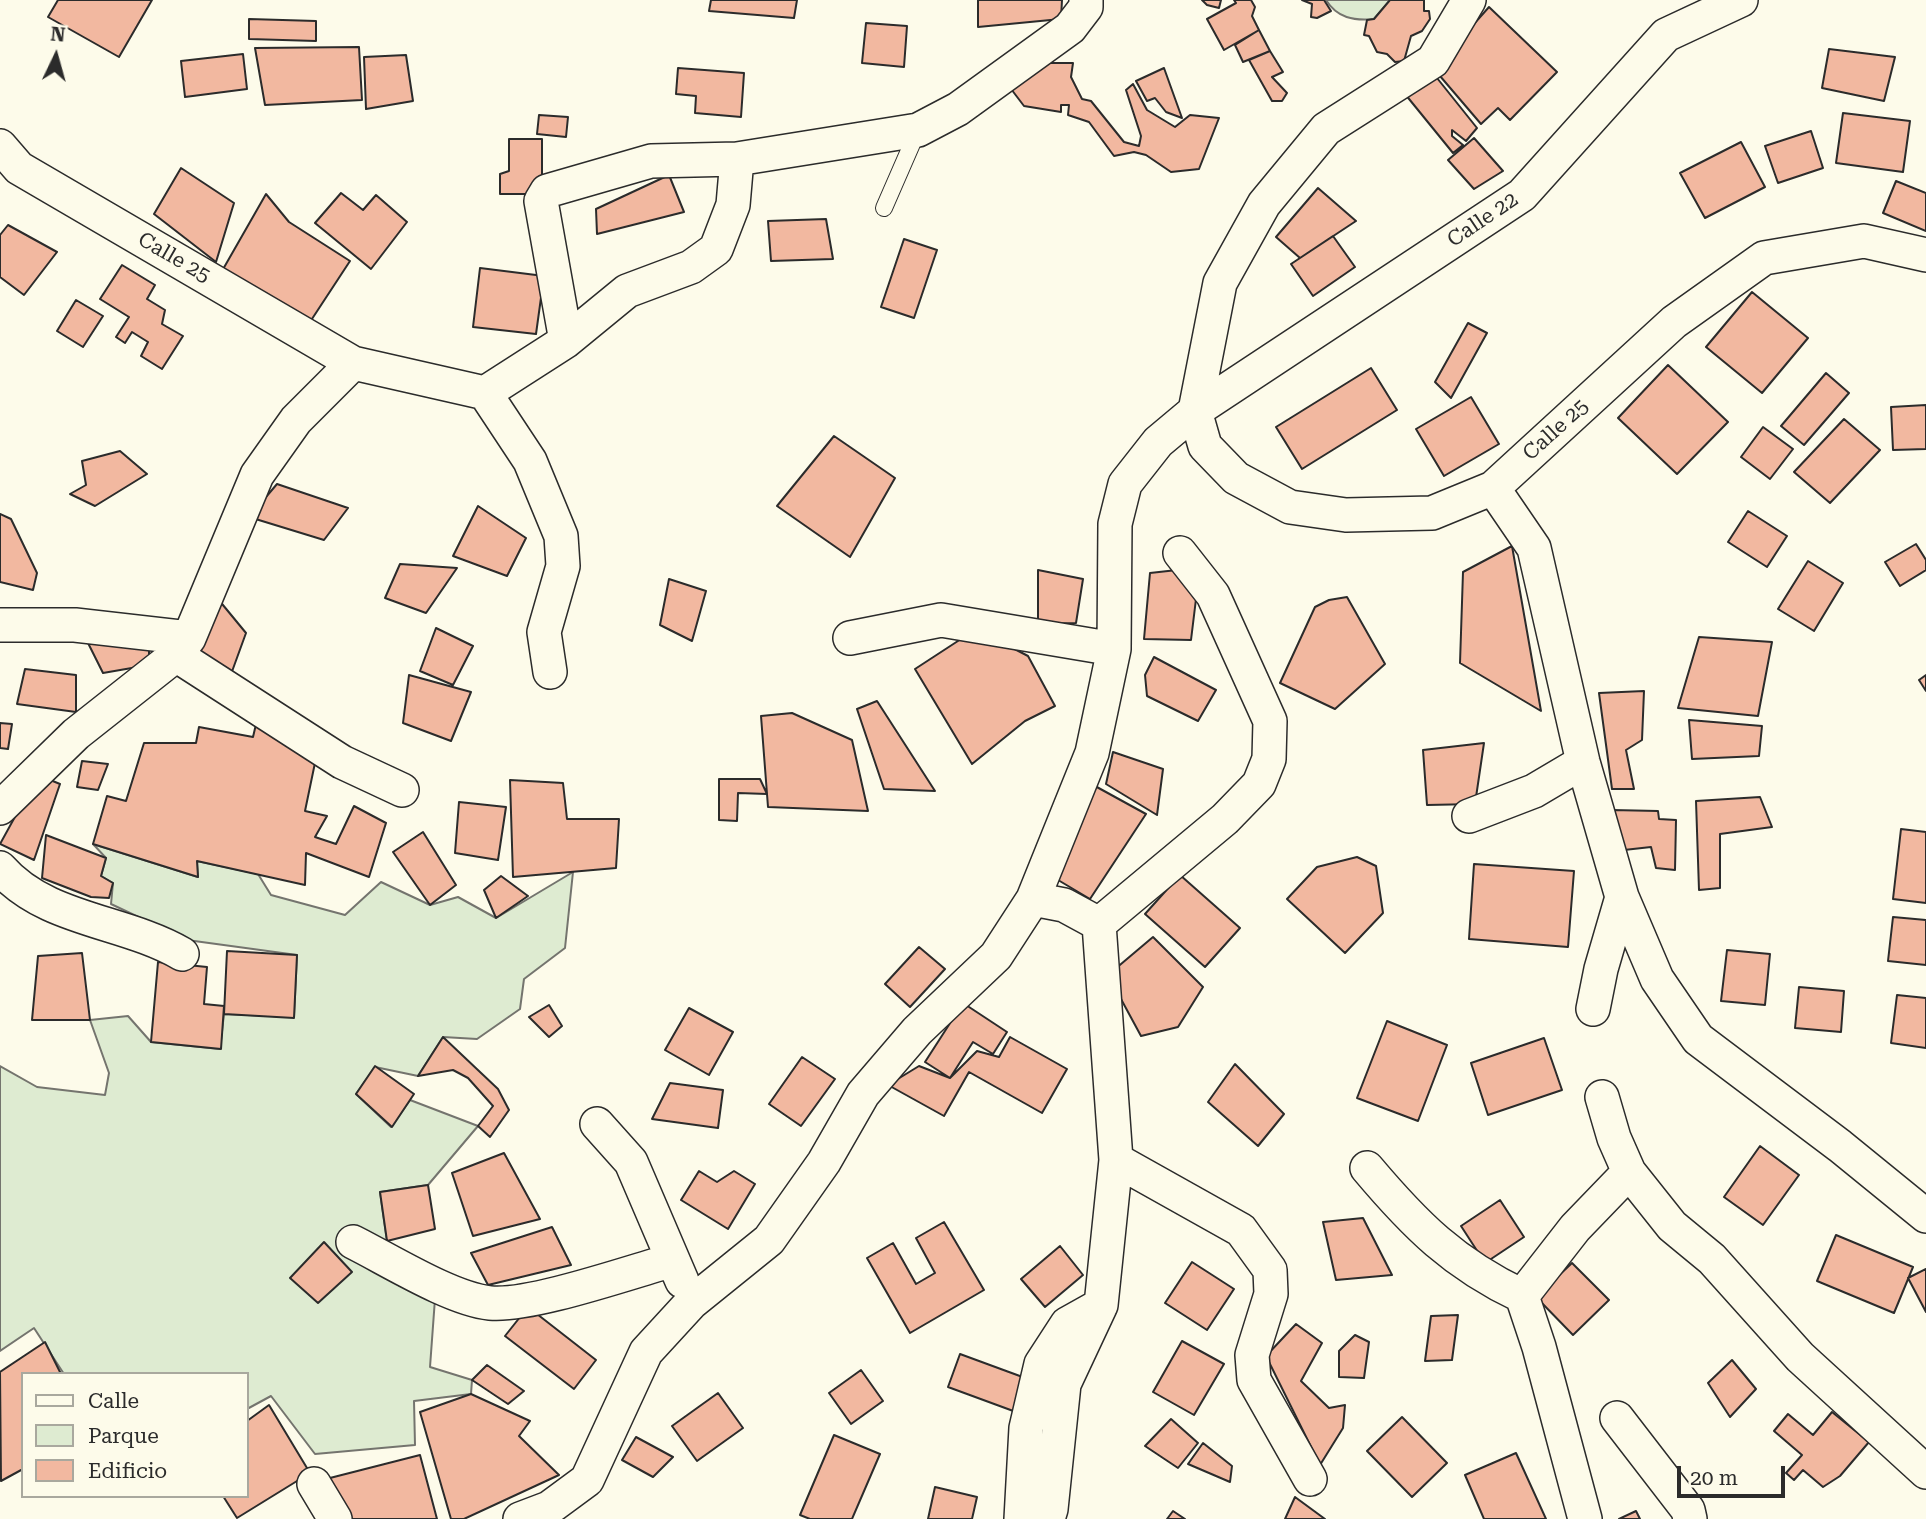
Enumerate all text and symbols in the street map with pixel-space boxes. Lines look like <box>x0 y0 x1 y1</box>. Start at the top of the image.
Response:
north arrow <box>21 21 91 91</box>
text: N <box>50 22 66 47</box>
street label: Calle 22 <box>1443 187 1523 253</box>
street label: Calle 25 <box>133 227 215 289</box>
street label: Calle 25 <box>1518 394 1594 466</box>
legend <box>21 1372 248 1498</box>
text: Calle <box>88 1389 139 1413</box>
text: Parque <box>88 1424 159 1448</box>
scale bar <box>1681 1452 1790 1496</box>
text: Edificio <box>88 1459 167 1483</box>
text: 20 m <box>1690 1466 1738 1490</box>

